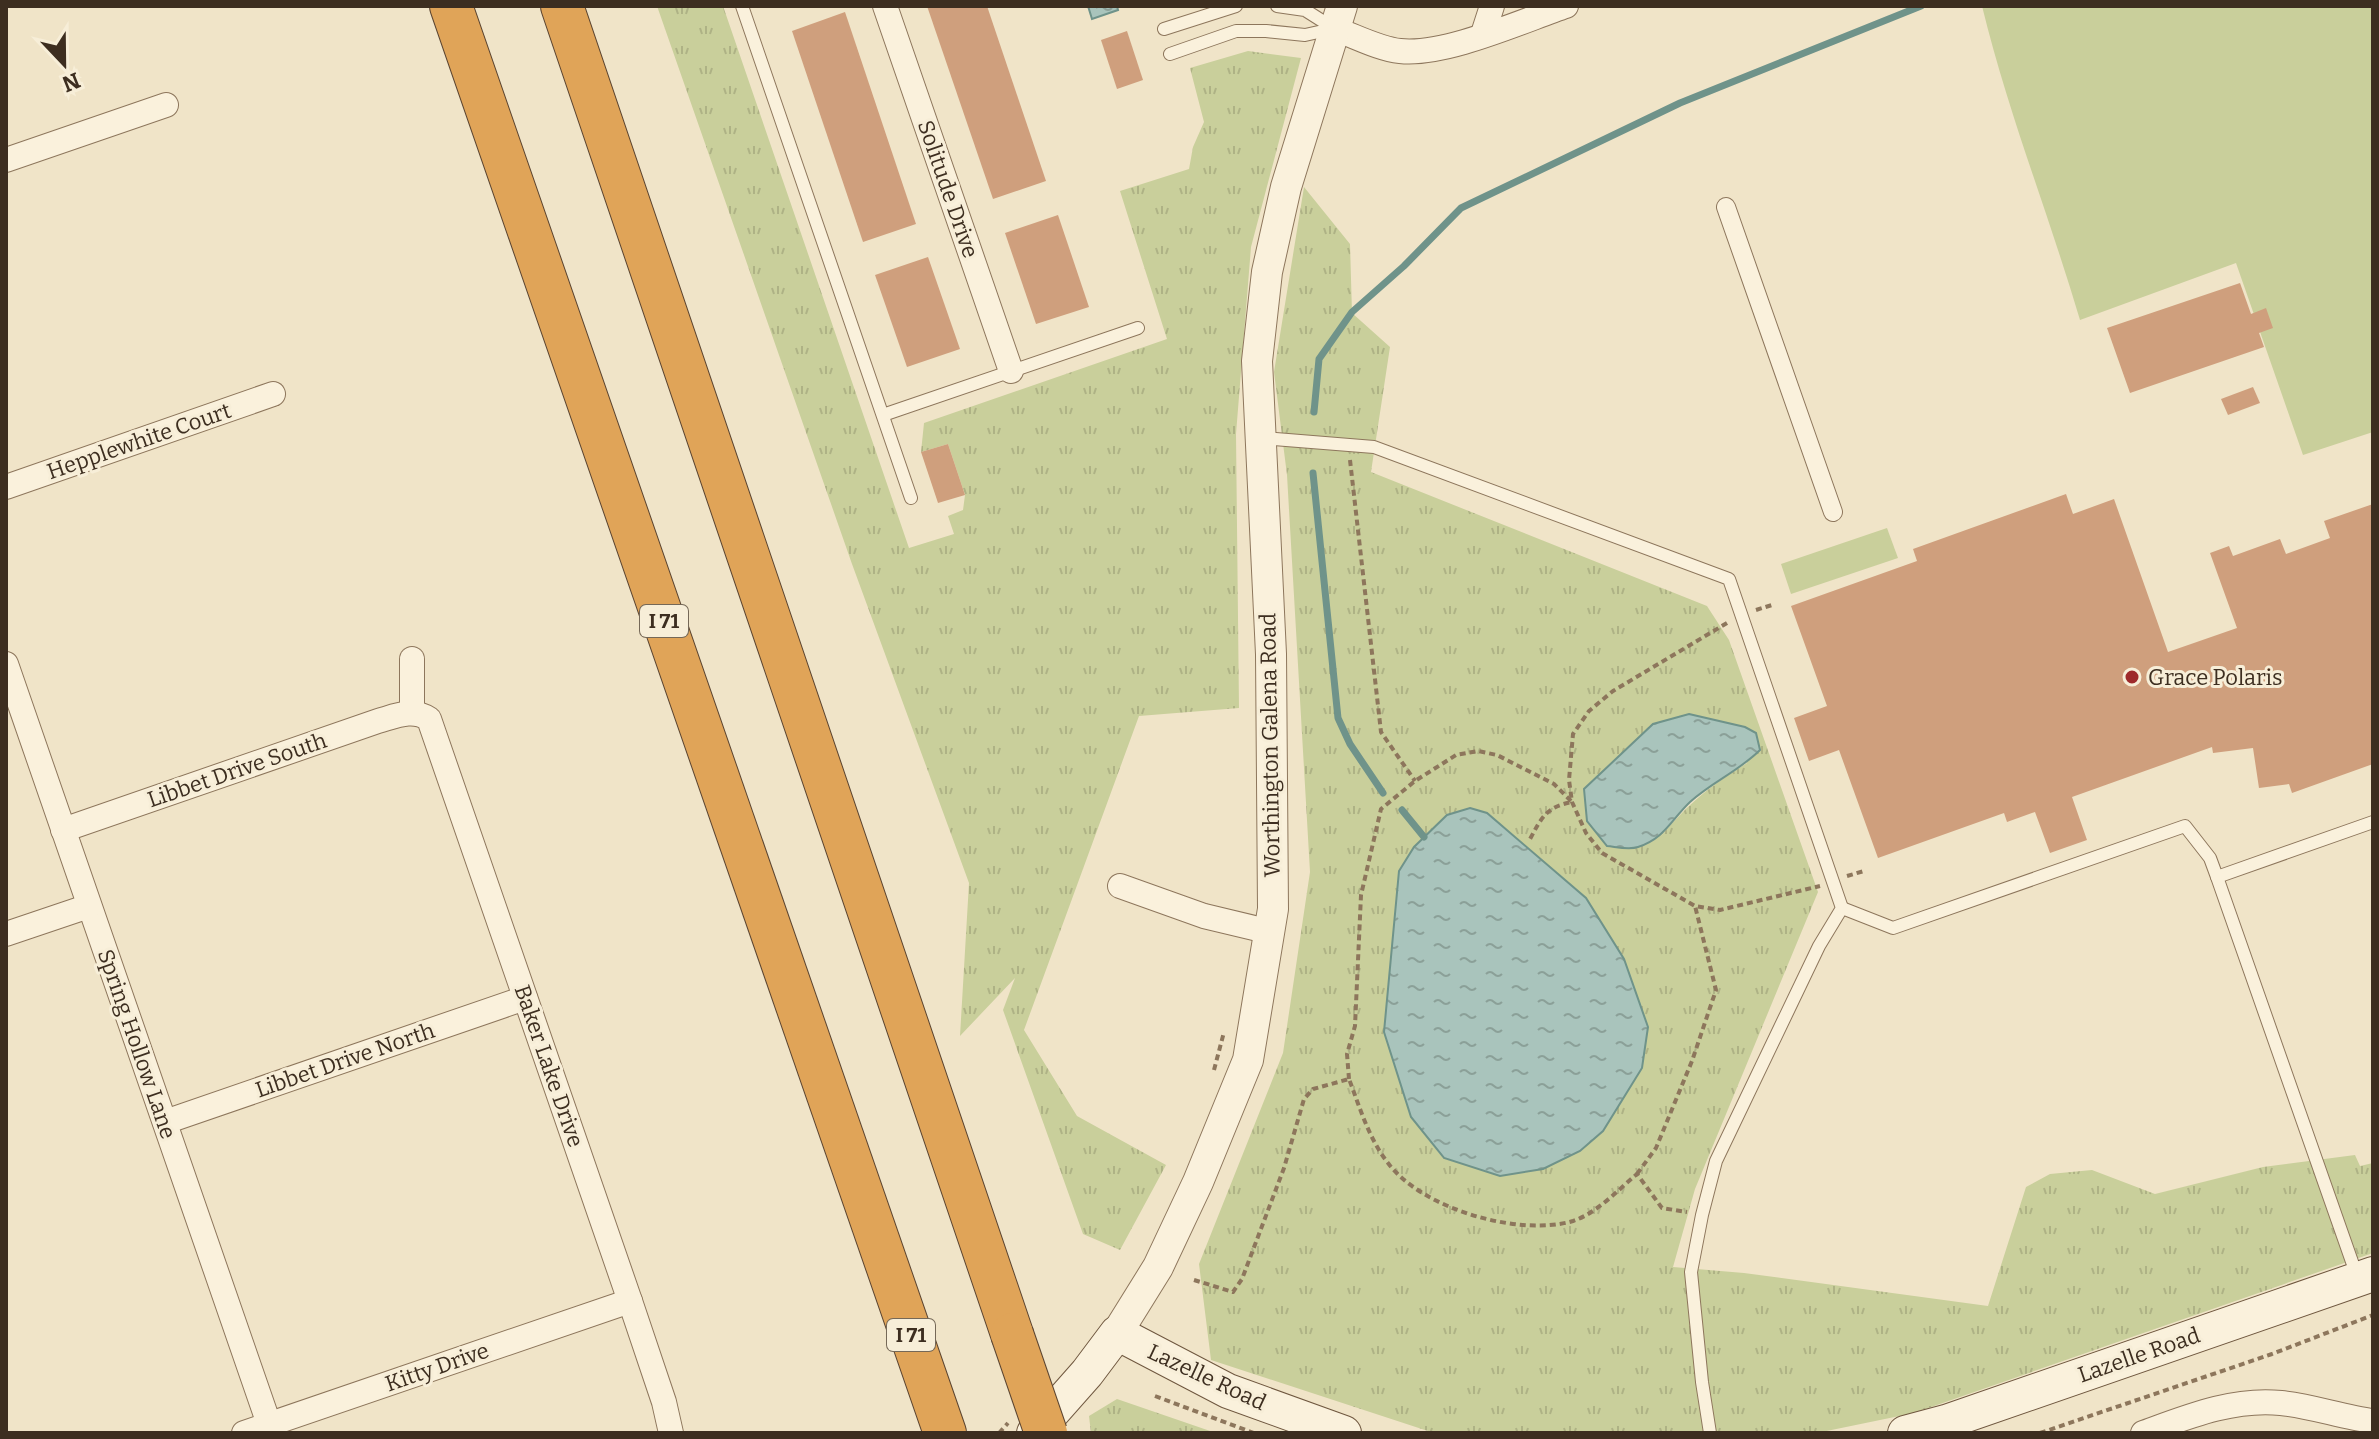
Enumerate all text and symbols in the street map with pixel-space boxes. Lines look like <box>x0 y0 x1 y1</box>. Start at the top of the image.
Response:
north arrow <box>24 24 104 104</box>
text: N <box>58 66 84 98</box>
street label: Solitude Drive <box>912 117 984 261</box>
street label: Hepplewhite Court <box>44 397 235 485</box>
road number: I 71 <box>640 605 688 637</box>
street label: Worthington Galena Road <box>1254 613 1286 877</box>
place label: Grace Polaris <box>2148 664 2283 691</box>
marker: Grace Polaris <box>2123 668 2141 686</box>
street label: Libbet Drive South <box>144 727 330 813</box>
street label: Spring Hollow Lane <box>92 946 182 1142</box>
street label: Baker Lake Drive <box>509 981 589 1151</box>
street label: Libbet Drive North <box>252 1017 438 1103</box>
road number: I 71 <box>887 1319 935 1351</box>
street label: Lazelle Road <box>2074 1322 2204 1388</box>
street label: Kitty Drive <box>382 1337 492 1397</box>
street label: Lazelle Road <box>1144 1338 1270 1416</box>

